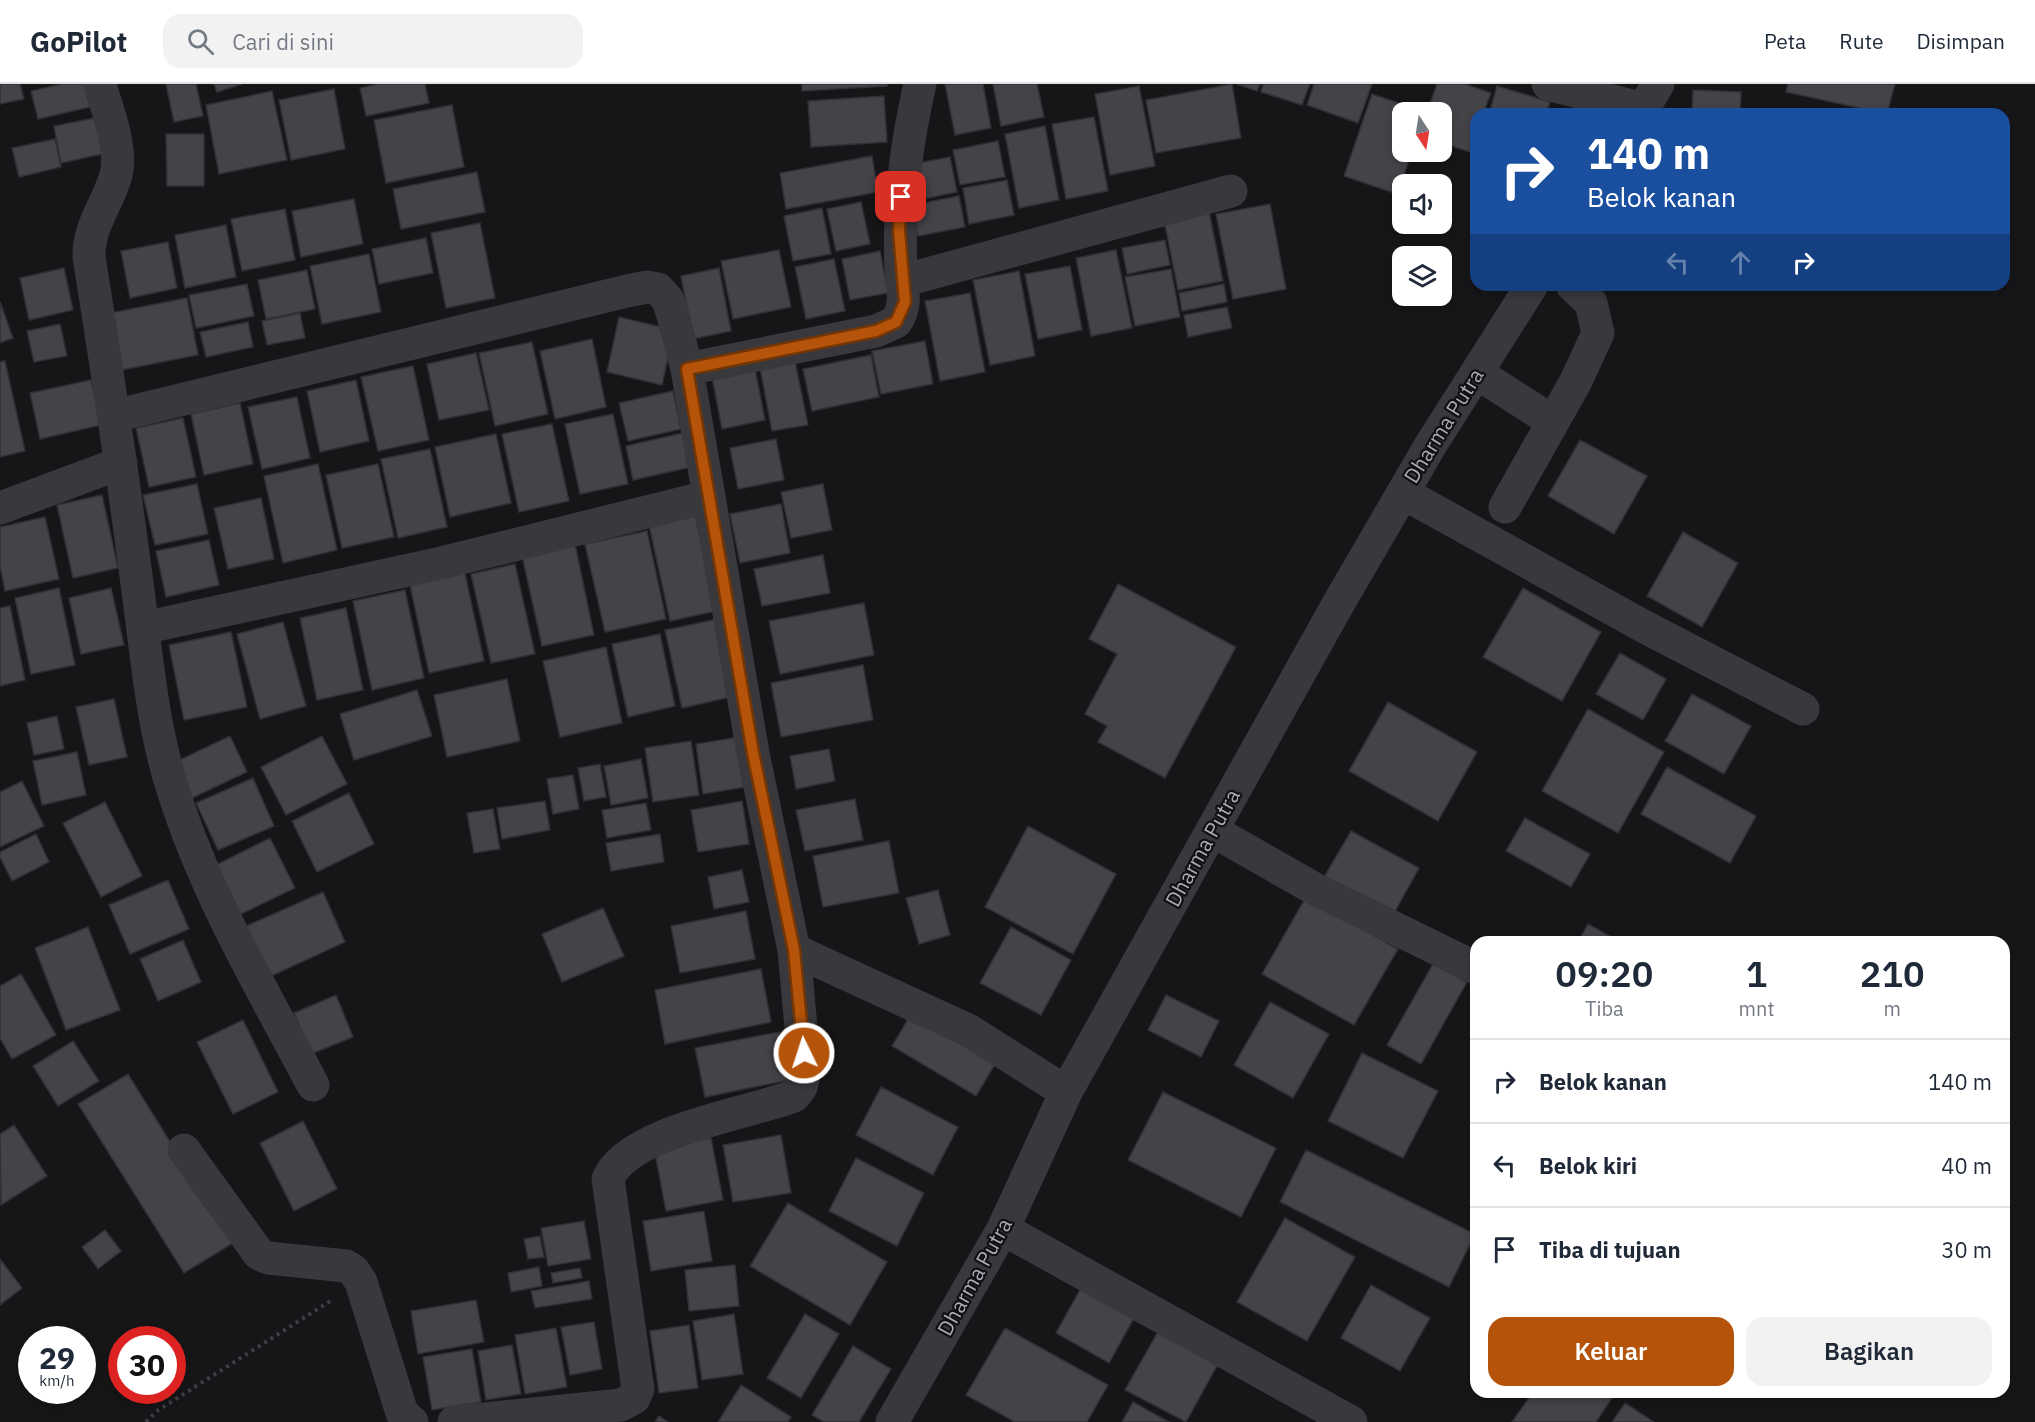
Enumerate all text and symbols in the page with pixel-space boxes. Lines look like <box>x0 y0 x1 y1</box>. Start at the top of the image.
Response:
search box <box>163 14 583 68</box>
text: GoPilot <box>30 23 127 60</box>
icon: search <box>184 25 217 58</box>
text: Cari di sini <box>232 27 334 56</box>
text: Peta <box>1764 27 1806 55</box>
text: Rute <box>1839 27 1884 55</box>
text: Disimpan <box>1917 27 2005 55</box>
north arrow <box>1392 102 1452 162</box>
map controls <box>1392 102 1452 306</box>
text: 140 m <box>1587 126 1710 181</box>
icon: right <box>1488 132 1566 210</box>
pin <box>875 171 926 222</box>
button: sound <box>1392 174 1452 234</box>
text: Belok kanan <box>1587 179 1736 214</box>
icon: arrive <box>884 180 917 213</box>
button: layers <box>1392 246 1452 306</box>
icon: left <box>1661 246 1694 279</box>
icon: ahead <box>1724 246 1757 279</box>
icon: right <box>1787 246 1820 279</box>
street label: Dharma Putra <box>1397 363 1490 488</box>
street label: Dharma Putra <box>1158 784 1246 911</box>
text: 09:20 <box>1555 950 1653 997</box>
text: 1 <box>1746 950 1767 997</box>
text: 210 <box>1860 950 1925 997</box>
text: Tiba <box>1585 995 1624 1022</box>
text: mnt <box>1739 995 1774 1022</box>
text: m <box>1883 995 1901 1022</box>
position arrow <box>772 1021 836 1085</box>
icon: right <box>1488 1065 1521 1098</box>
text: Belok kanan <box>1539 1067 1667 1096</box>
text: 140 m <box>1928 1067 1992 1096</box>
icon: left <box>1488 1149 1521 1182</box>
text: Belok kiri <box>1539 1151 1637 1180</box>
text: 40 m <box>1941 1151 1992 1180</box>
street label: Dharma Putra <box>930 1213 1018 1340</box>
icon: arrive <box>1488 1233 1521 1266</box>
text: Tiba di tujuan <box>1539 1235 1681 1264</box>
text: 30 m <box>1941 1235 1992 1264</box>
button: Keluar <box>1488 1317 1734 1386</box>
button: Bagikan <box>1746 1317 1992 1386</box>
speed limit sign: 30 <box>108 1326 186 1404</box>
text: 29 <box>39 1338 75 1377</box>
text: km/h <box>39 1371 75 1390</box>

